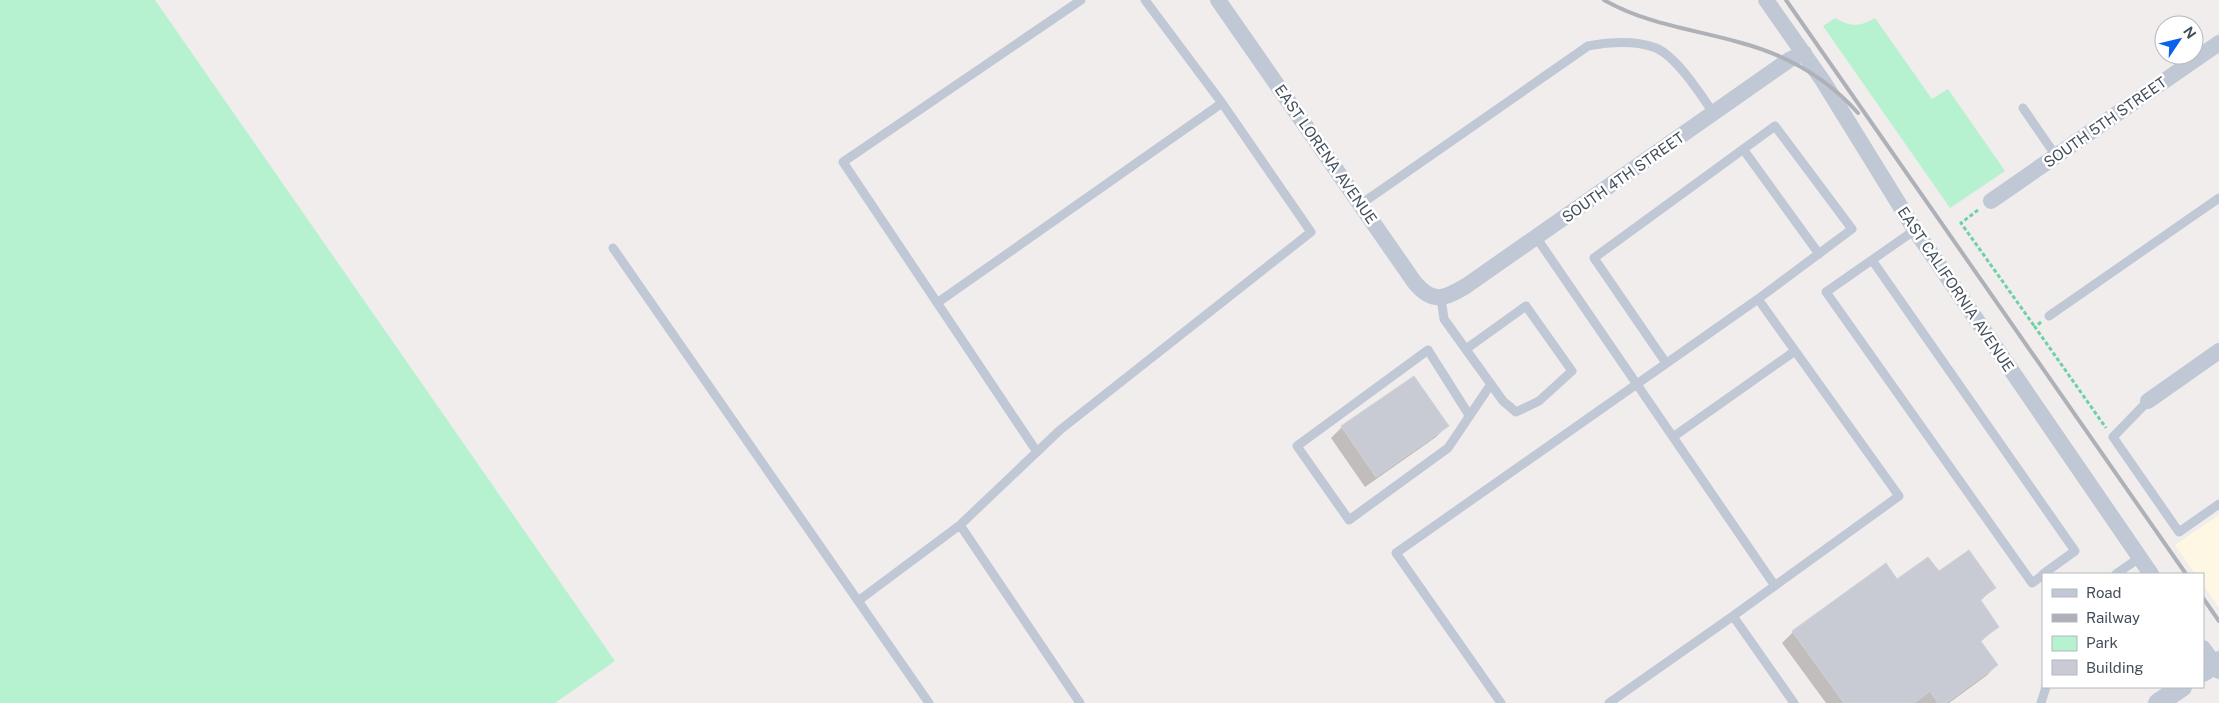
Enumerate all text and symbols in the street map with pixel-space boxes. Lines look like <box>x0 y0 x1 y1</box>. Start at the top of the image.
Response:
north arrow <box>2154 15 2204 65</box>
text: N <box>2180 23 2199 42</box>
street label: SOUTH 5TH STREET <box>2041 73 2170 171</box>
street label: EAST LORENA AVENUE <box>1271 81 1381 227</box>
street label: SOUTH 4TH STREET <box>1559 128 1687 226</box>
street label: EAST CALIFORNIA AVENUE <box>1894 203 2018 375</box>
legend <box>2042 573 2204 688</box>
text: Road <box>2086 584 2122 601</box>
text: Railway <box>2086 609 2140 626</box>
text: Park <box>2086 634 2118 651</box>
text: Building <box>2086 659 2144 676</box>

